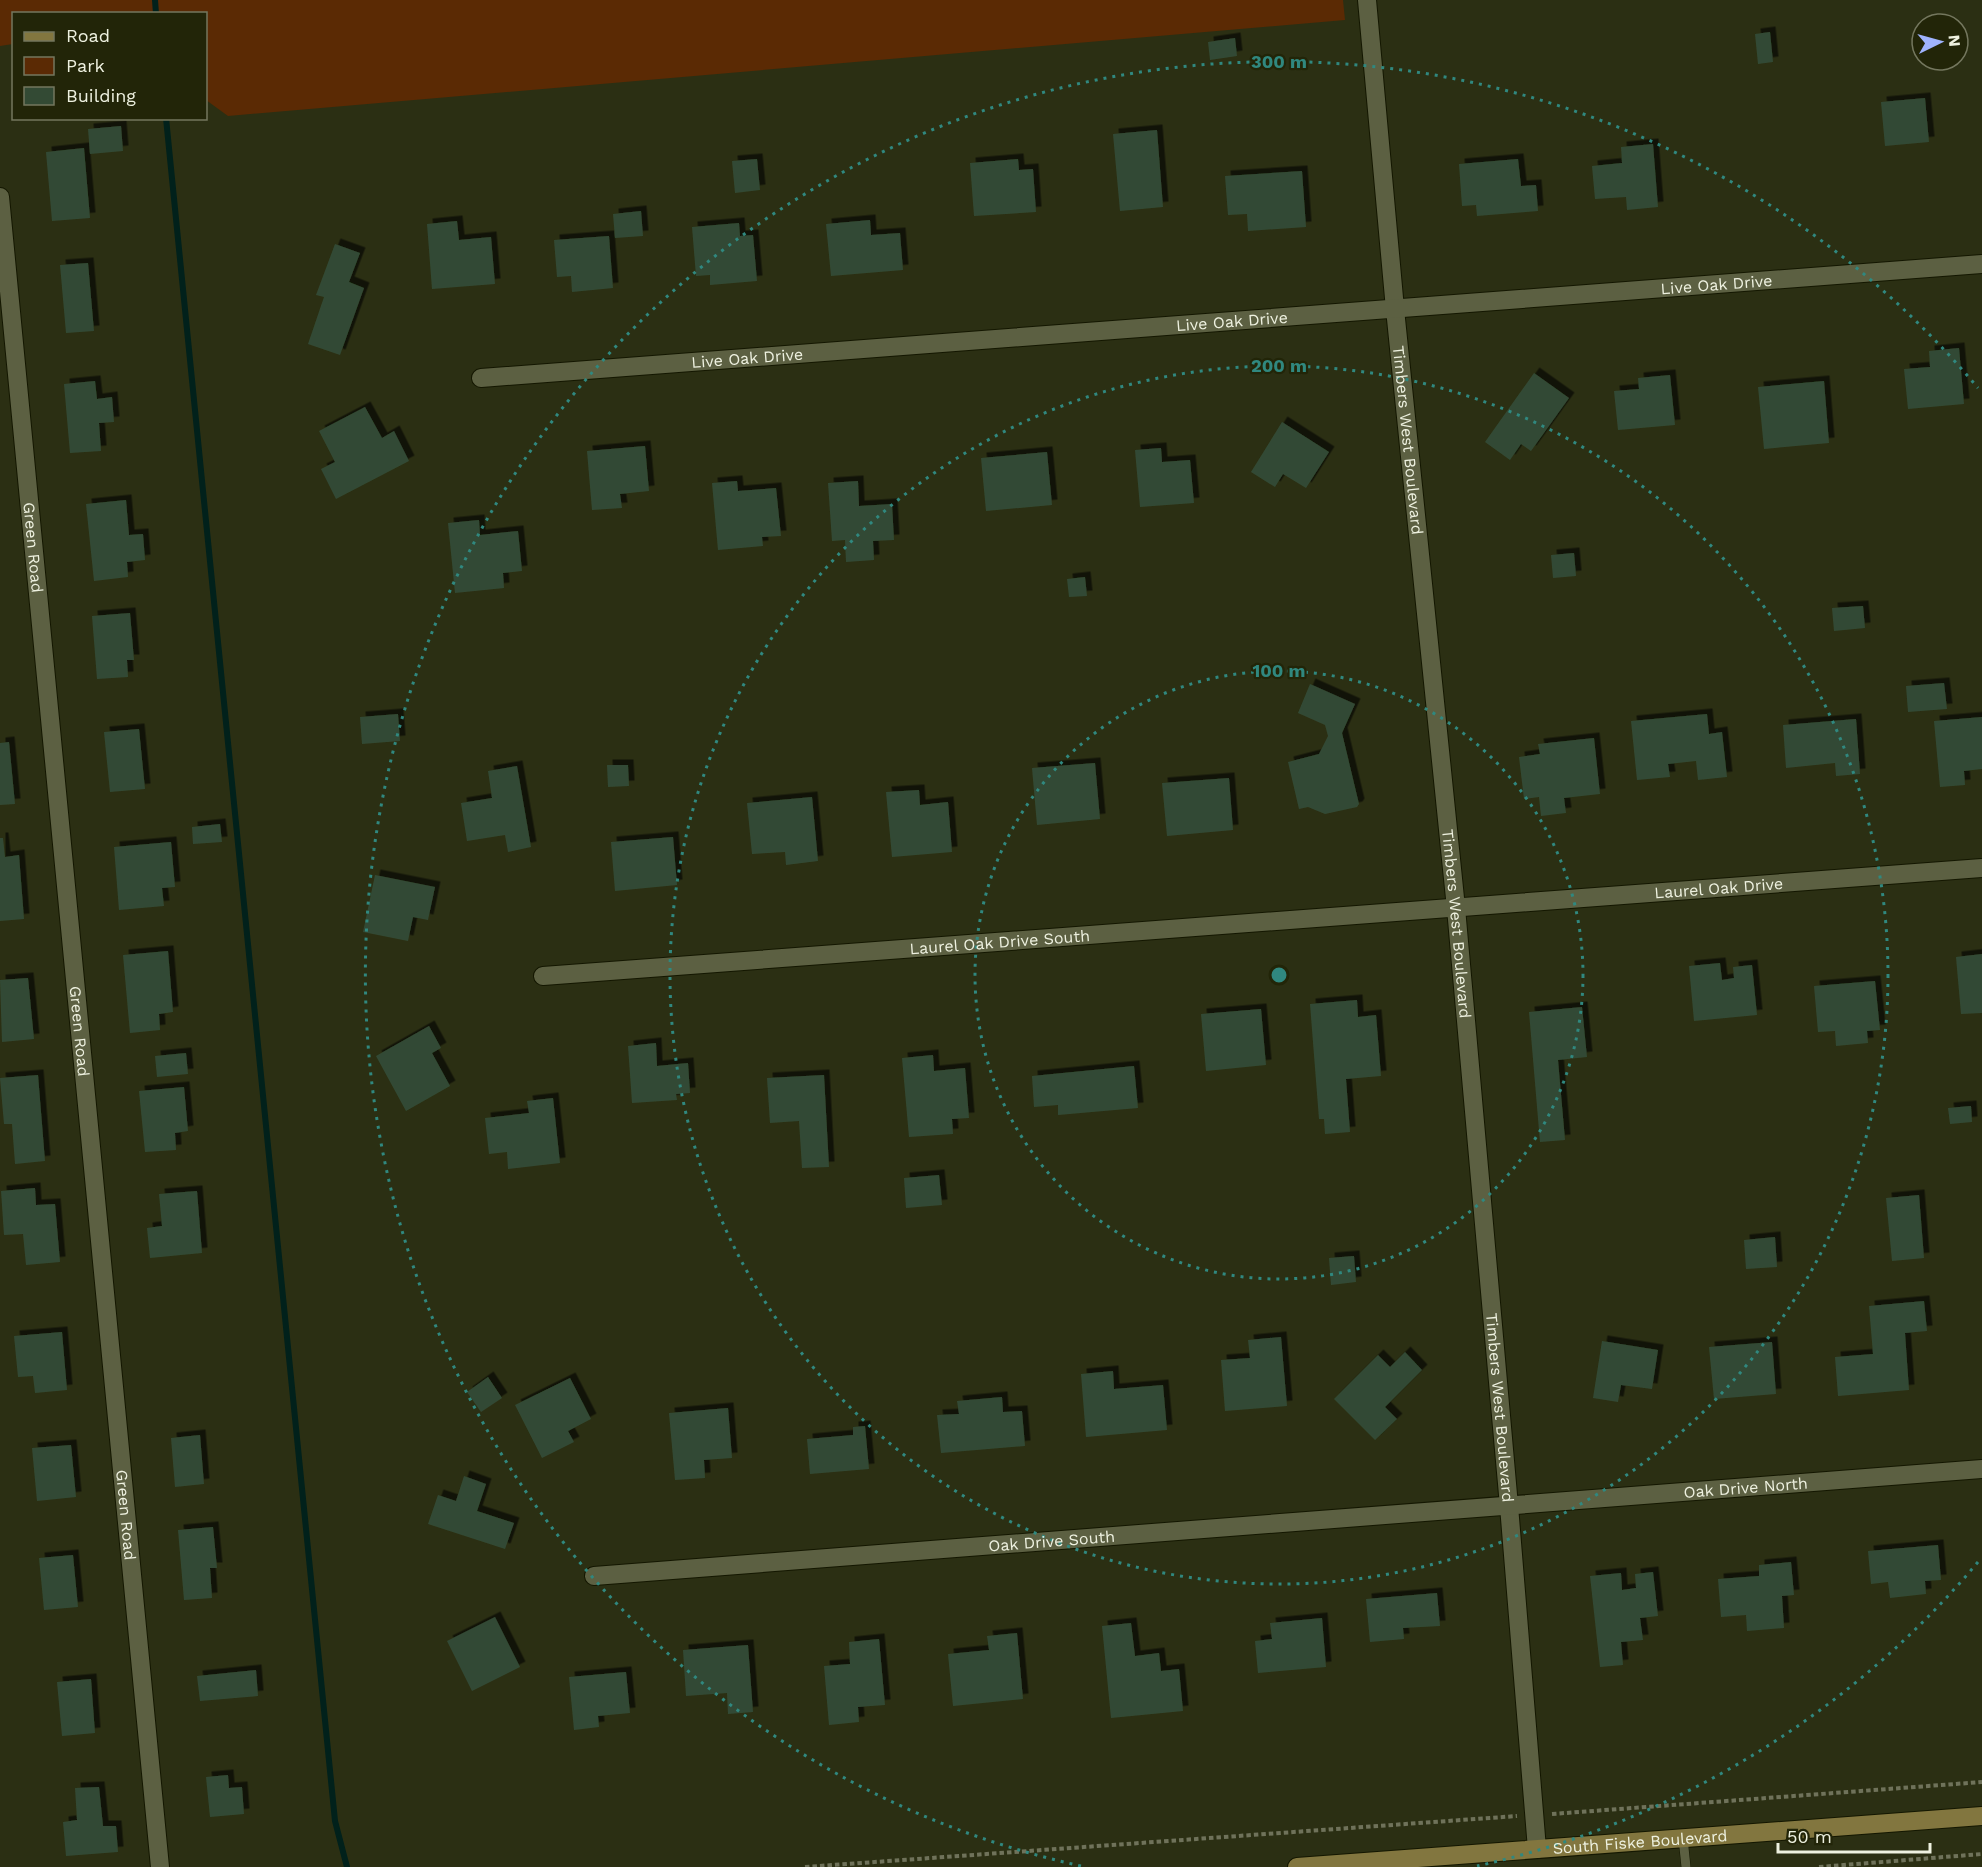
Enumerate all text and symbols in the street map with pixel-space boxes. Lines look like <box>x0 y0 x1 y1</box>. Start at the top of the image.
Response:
legend <box>12 12 207 120</box>
north arrow <box>1910 12 1970 72</box>
text: Road <box>66 25 110 46</box>
text: N <box>1944 34 1964 47</box>
text: 300 m <box>1251 51 1307 72</box>
text: Park <box>66 55 105 76</box>
text: Building <box>66 85 136 106</box>
street label: Live Oak Drive <box>1660 271 1773 298</box>
street label: Live Oak Drive <box>1175 308 1288 335</box>
street label: Live Oak Drive <box>691 345 804 372</box>
street label: Timbers West Boulevard <box>1389 345 1427 536</box>
text: 200 m <box>1251 355 1307 376</box>
street label: Green Road <box>19 501 47 594</box>
text: 100 m <box>1252 660 1306 681</box>
street label: Timbers West Boulevard <box>1438 828 1475 1019</box>
street label: Laurel Oak Drive <box>1654 874 1784 903</box>
street label: Laurel Oak Drive South <box>909 926 1091 958</box>
centre of rings <box>1269 965 1289 985</box>
street label: Green Road <box>66 985 93 1077</box>
street label: Timbers West Boulevard <box>1482 1312 1518 1503</box>
street label: Green Road <box>112 1469 140 1561</box>
street label: Oak Drive North <box>1683 1473 1808 1502</box>
street label: Oak Drive South <box>988 1527 1116 1556</box>
scale bar <box>1778 1816 1930 1854</box>
street label: South Fiske Boulevard <box>1552 1826 1728 1858</box>
text: 50 m <box>1787 1826 1832 1847</box>

